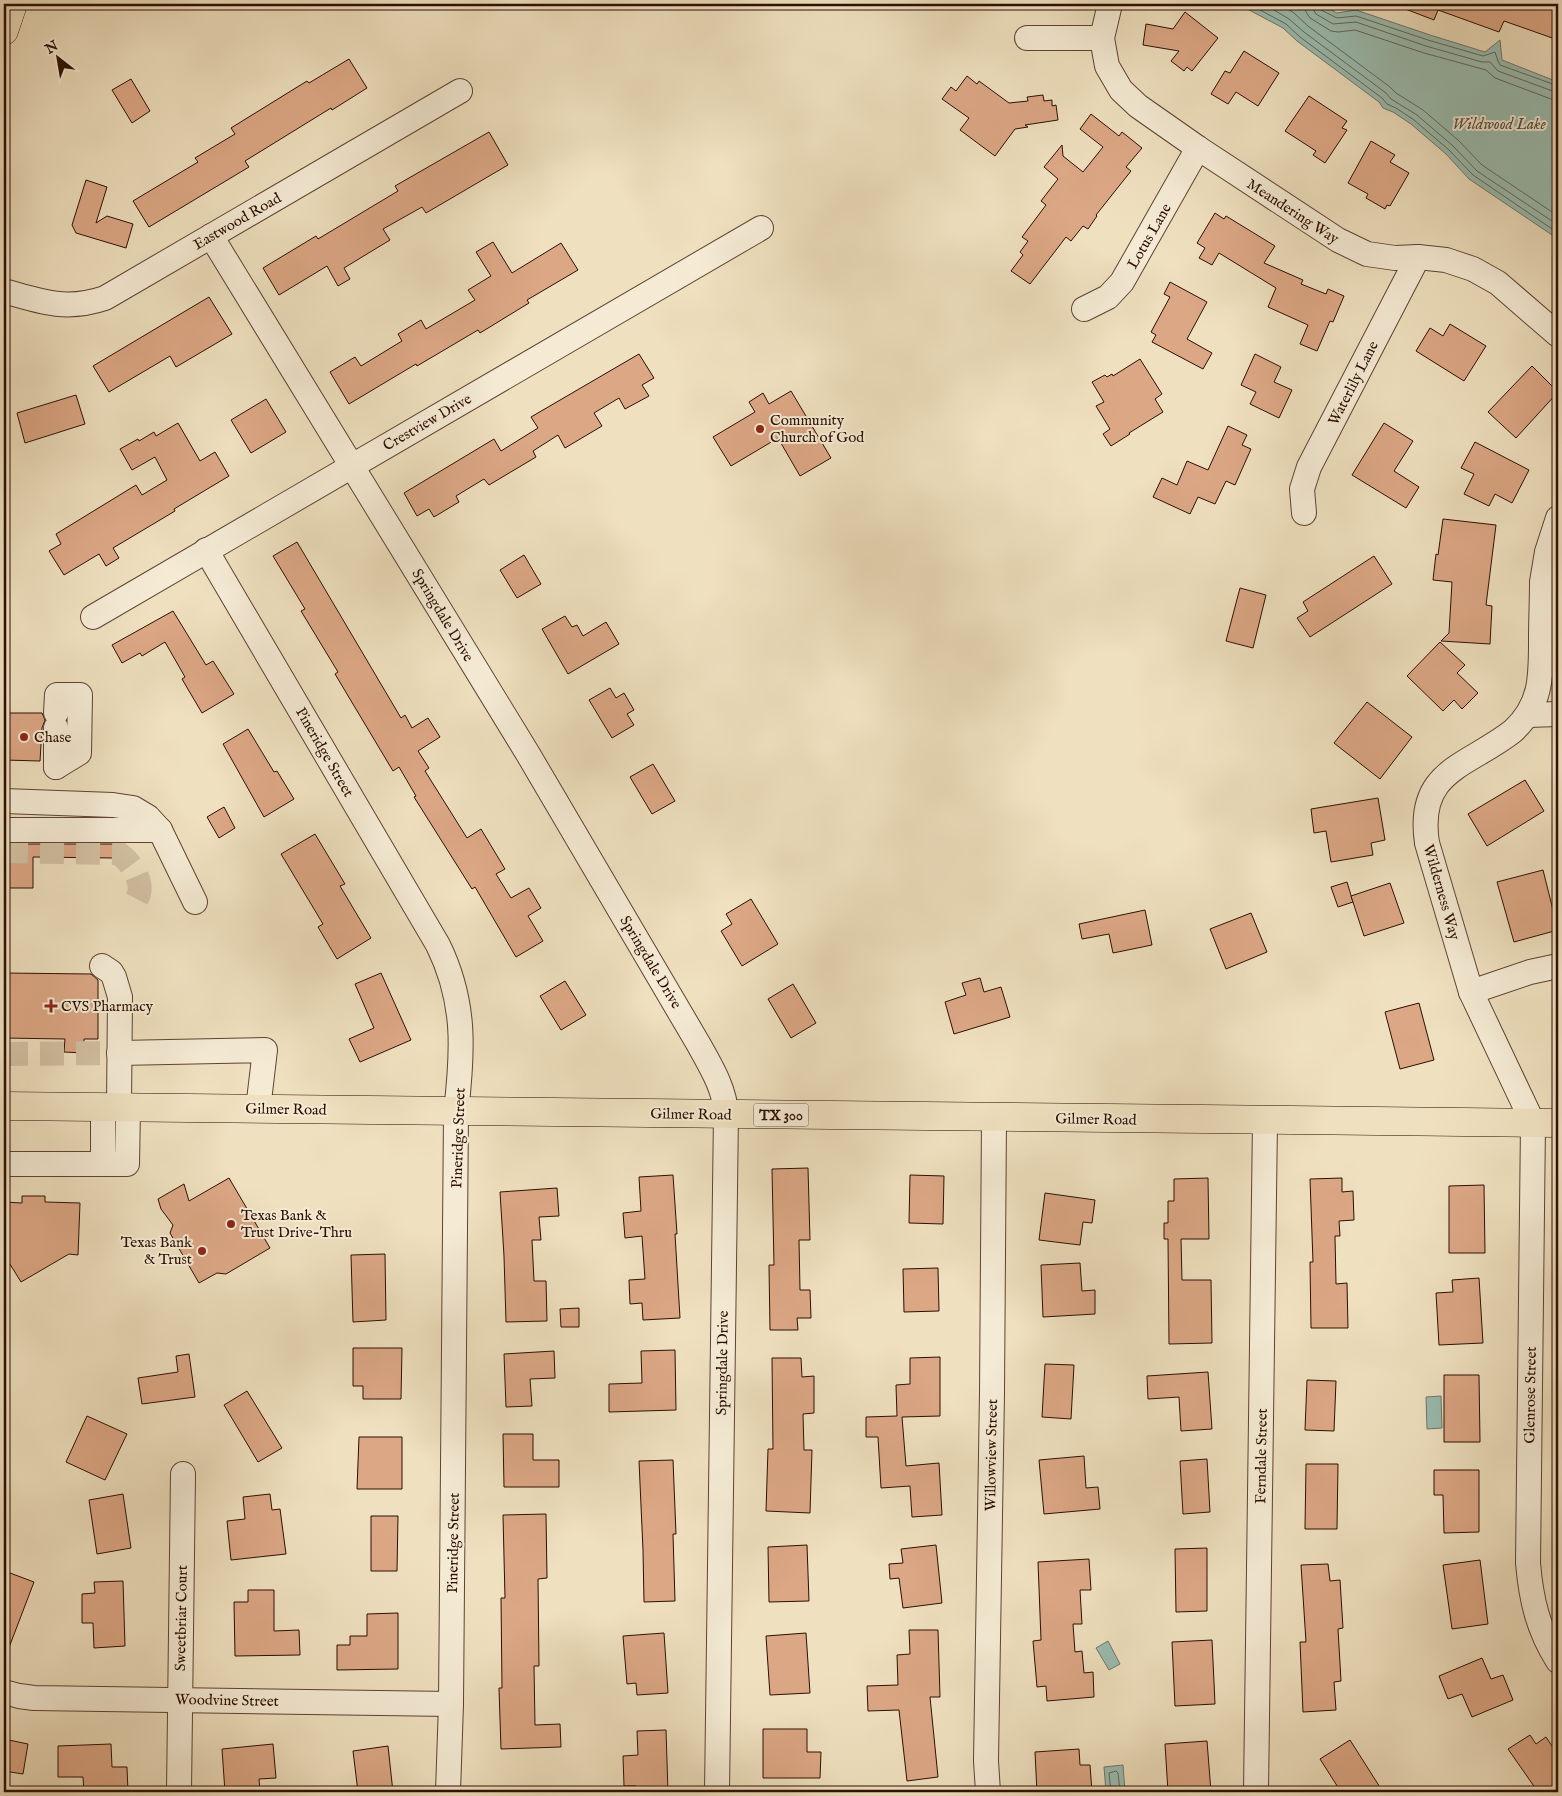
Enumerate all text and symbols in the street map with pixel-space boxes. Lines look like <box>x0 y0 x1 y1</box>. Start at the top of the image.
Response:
north arrow <box>32 32 82 82</box>
text: N <box>41 37 62 59</box>
water label: Wildwood Lake <box>1452 115 1546 135</box>
street label: Meandering Way <box>1243 175 1343 249</box>
street label: Eastwood Road <box>190 188 285 254</box>
street label: Lotus Lane <box>1123 200 1176 272</box>
street label: Waterlily Lane <box>1324 338 1383 429</box>
street label: Crestview Drive <box>380 389 475 455</box>
place label: Community Church of God <box>770 411 865 447</box>
marker: Community Church of God <box>754 423 766 435</box>
street label: Springdale Drive <box>407 565 478 665</box>
street label: Pineridge Street <box>291 704 358 801</box>
place label: Chase <box>34 728 71 747</box>
marker: Chase <box>18 731 30 743</box>
street label: Wilderness Way <box>1419 842 1464 943</box>
street label: Springdale Drive <box>615 912 686 1012</box>
place label: CVS Pharmacy <box>61 997 154 1016</box>
marker: CVS Pharmacy <box>45 1000 57 1012</box>
street label: Pineridge Street <box>447 1087 470 1189</box>
street label: Gilmer Road <box>245 1099 328 1120</box>
street label: Gilmer Road <box>650 1104 733 1125</box>
road number: TX 300 <box>754 1104 808 1126</box>
street label: Gilmer Road <box>1055 1109 1138 1130</box>
place label: Texas Bank & Trust Drive-Thru <box>241 1206 352 1242</box>
marker: Texas Bank & Trust Drive-Thru <box>225 1218 237 1230</box>
place label: Texas Bank & Trust <box>121 1233 193 1269</box>
marker: Texas Bank & Trust <box>196 1245 208 1257</box>
street label: Springdale Drive <box>712 1310 733 1416</box>
street label: Glenrose Street <box>1520 1346 1541 1444</box>
street label: Willowview Street <box>981 1399 1002 1511</box>
street label: Ferndale Street <box>1251 1408 1272 1504</box>
street label: Pineridge Street <box>443 1493 464 1593</box>
street label: Sweetbriar Court <box>171 1565 192 1671</box>
street label: Woodvine Street <box>175 1690 279 1711</box>

